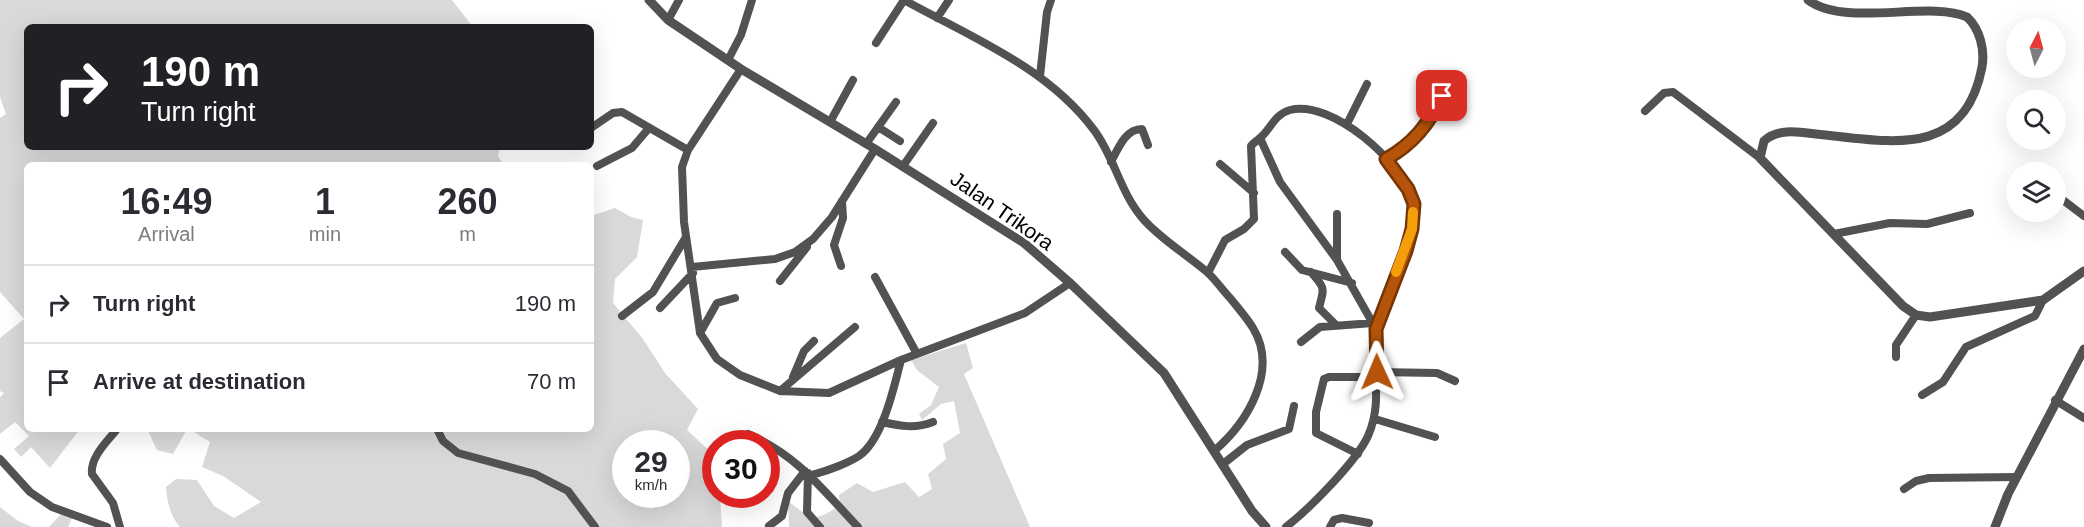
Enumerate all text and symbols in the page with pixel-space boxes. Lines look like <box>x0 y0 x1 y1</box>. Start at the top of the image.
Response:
north arrow <box>2006 18 2066 78</box>
map controls <box>2006 18 2066 222</box>
icon: right <box>42 48 120 126</box>
text: 190 m <box>141 48 260 95</box>
pin <box>1416 70 1467 121</box>
icon: arrive <box>1425 79 1458 112</box>
button: search <box>2006 90 2066 150</box>
text: Turn right <box>141 97 256 127</box>
button: layers <box>2006 162 2066 222</box>
street label: Jalan Trikora <box>946 167 1058 255</box>
text: 16:49 <box>120 181 212 222</box>
text: 1 <box>315 181 335 222</box>
text: 260 <box>437 181 498 222</box>
text: Arrival <box>138 223 195 245</box>
text: min <box>309 223 341 245</box>
text: m <box>459 223 476 245</box>
icon: right <box>42 288 75 321</box>
text: Turn right <box>93 291 195 316</box>
text: 190 m <box>515 291 576 316</box>
position arrow <box>1345 340 1409 404</box>
icon: arrive <box>42 366 75 399</box>
text: Arrive at destination <box>93 369 306 394</box>
text: 70 m <box>527 369 576 394</box>
speed limit sign: 30 <box>702 430 780 508</box>
text: 29 <box>634 445 668 478</box>
text: km/h <box>635 476 667 493</box>

